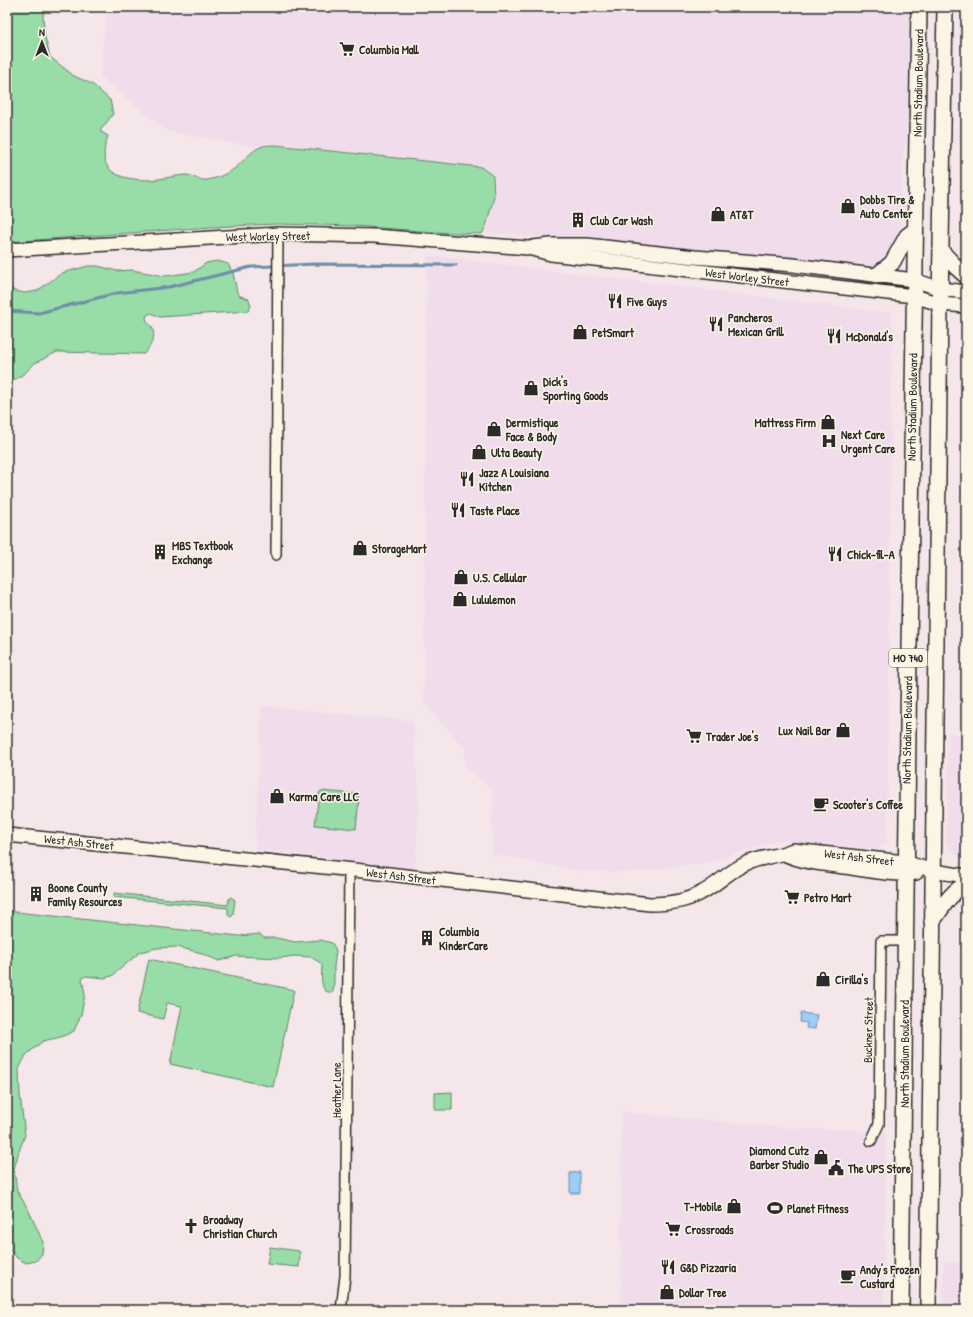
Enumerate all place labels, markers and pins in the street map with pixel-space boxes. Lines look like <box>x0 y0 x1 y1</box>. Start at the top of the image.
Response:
supermarket icon: Columbia Mall <box>338 40 356 58</box>
place label: Columbia Mall <box>359 41 420 58</box>
place label: Dobbs Tire & Auto Center <box>860 191 915 222</box>
shop icon: Dobbs Tire & Auto Center <box>839 197 857 215</box>
shop icon: AT&T <box>709 205 727 223</box>
place label: AT&T <box>730 206 754 223</box>
building icon: Club Car Wash <box>569 211 587 229</box>
place label: Club Car Wash <box>590 212 654 229</box>
restaurant icon: Five Guys <box>606 292 624 310</box>
place label: Five Guys <box>626 293 667 311</box>
place label: Pancheros Mexican Grill <box>728 309 785 340</box>
restaurant icon: Pancheros Mexican Grill <box>707 315 725 333</box>
shop icon: PetSmart <box>571 323 589 341</box>
place label: PetSmart <box>592 324 635 341</box>
restaurant icon: McDonald's <box>825 327 843 345</box>
place label: McDonald's <box>846 328 893 345</box>
place label: Dick's Sporting Goods <box>543 373 609 405</box>
shop icon: Dick's Sporting Goods <box>522 379 540 397</box>
shop icon: Mattress Firm <box>819 413 837 431</box>
place label: Dermistique Face & Body <box>505 414 559 446</box>
place label: Mattress Firm <box>755 414 816 431</box>
shop icon: Dermistique Face & Body <box>485 420 503 438</box>
place label: Next Care Urgent Care <box>841 426 896 458</box>
hospital icon: Next Care Urgent Care <box>820 432 838 450</box>
shop icon: Ulta Beauty <box>470 443 488 461</box>
place label: Ulta Beauty <box>491 444 542 462</box>
place label: Jazz A Louisiana Kitchen <box>479 464 549 495</box>
restaurant icon: Jazz A Louisiana Kitchen <box>458 470 476 488</box>
restaurant icon: Taste Place <box>449 501 467 519</box>
place label: Taste Place <box>469 502 520 519</box>
place label: MBS Textbook Exchange <box>172 537 233 569</box>
shop icon: StorageMart <box>351 539 369 557</box>
place label: StorageMart <box>372 540 427 558</box>
building icon: MBS Textbook Exchange <box>151 543 169 561</box>
restaurant icon: Chick-fil-A <box>826 545 844 563</box>
place label: Chick-fil-A <box>847 546 895 563</box>
shop icon: U.S. Cellular <box>452 568 470 586</box>
place label: U.S. Cellular <box>473 569 527 586</box>
shop icon: Lululemon <box>451 590 469 608</box>
place label: Lululemon <box>472 591 516 608</box>
shop icon: Lux Nail Bar <box>834 721 852 739</box>
place label: Lux Nail Bar <box>778 722 831 739</box>
supermarket icon: Trader Joe's <box>685 727 703 745</box>
place label: Trader Joe's <box>705 728 759 745</box>
shop icon: Karma Care LLC <box>268 787 286 805</box>
place label: Karma Care LLC <box>289 788 360 805</box>
cafe icon: Scooter's Coffee <box>812 795 830 813</box>
place label: Scooter's Coffee <box>833 796 903 813</box>
place label: Boone County Family Resources <box>47 879 123 911</box>
building icon: Boone County Family Resources <box>27 885 45 903</box>
supermarket icon: Petro Mart <box>783 888 801 906</box>
place label: Petro Mart <box>804 889 852 906</box>
place label: Columbia KinderCare <box>439 923 488 954</box>
building icon: Columbia KinderCare <box>418 929 436 947</box>
shop icon: Cirilla's <box>814 970 832 988</box>
place label: Cirilla's <box>835 971 868 988</box>
place label: Diamond Cutz Barber Studio <box>749 1142 810 1173</box>
shop icon: Diamond Cutz Barber Studio <box>812 1148 830 1166</box>
public building icon: The UPS Store <box>827 1159 845 1177</box>
place label: The UPS Store <box>847 1160 911 1177</box>
shop icon: T-Mobile <box>725 1197 743 1215</box>
place label: T-Mobile <box>683 1198 722 1215</box>
sports icon: Planet Fitness <box>766 1199 784 1217</box>
place label: Planet Fitness <box>787 1200 849 1217</box>
place label: Broadway Christian Church <box>203 1211 278 1242</box>
church icon: Broadway Christian Church <box>182 1217 200 1235</box>
supermarket icon: Crossroads <box>664 1220 682 1238</box>
place label: Crossroads <box>685 1221 734 1238</box>
restaurant icon: G&D Pizzaria <box>659 1258 677 1276</box>
place label: G&D Pizzaria <box>680 1259 736 1276</box>
place label: Andy's Frozen Custard <box>860 1261 920 1292</box>
cafe icon: Andy's Frozen Custard <box>839 1267 857 1285</box>
shop icon: Dollar Tree <box>658 1283 676 1301</box>
place label: Dollar Tree <box>679 1284 727 1301</box>

